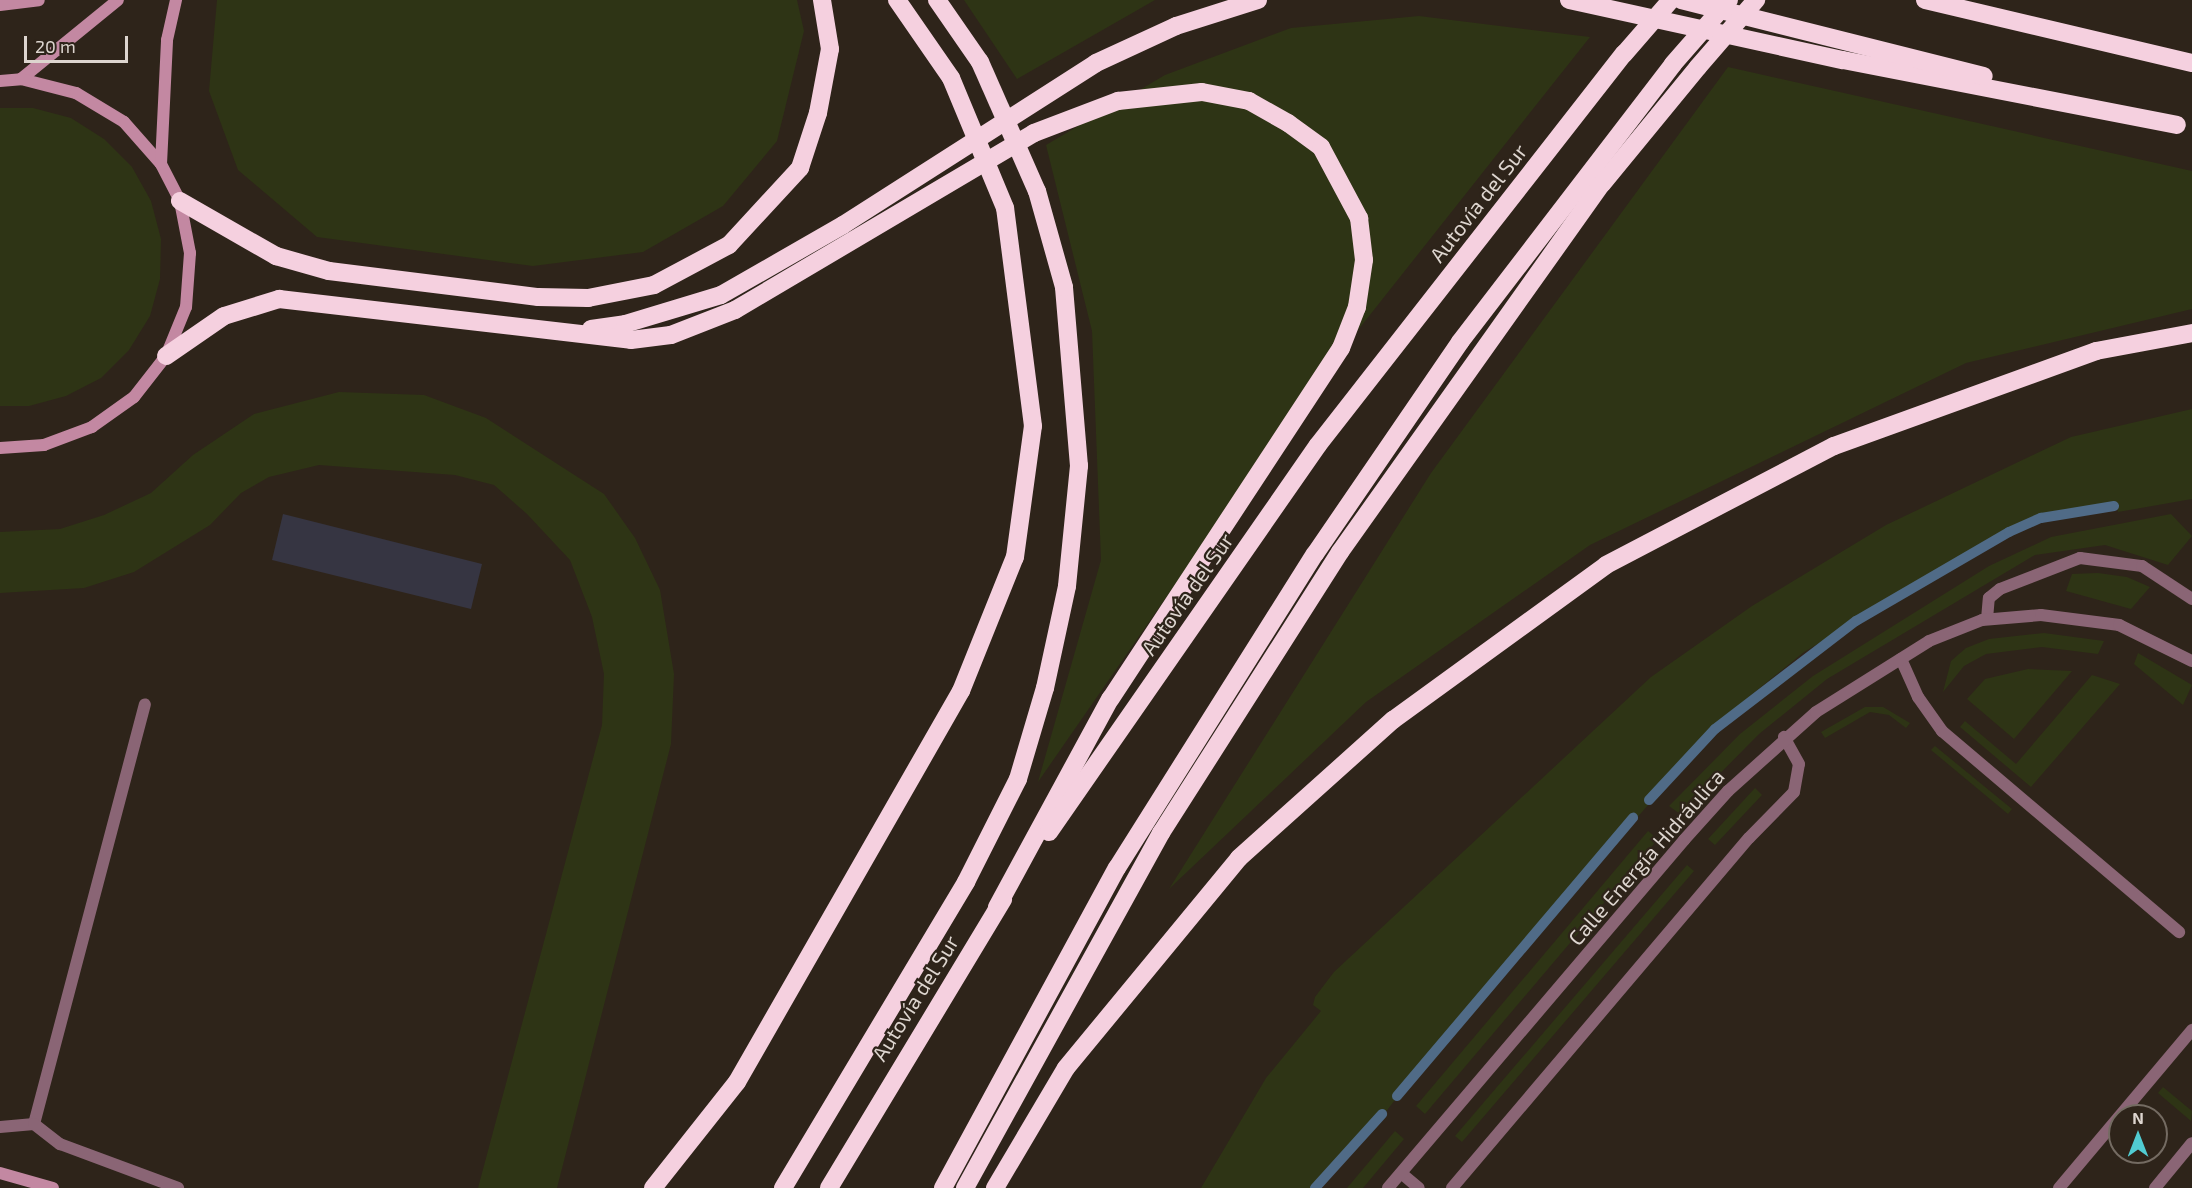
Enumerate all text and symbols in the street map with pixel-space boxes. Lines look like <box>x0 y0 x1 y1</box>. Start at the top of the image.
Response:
scale bar <box>27 24 130 62</box>
text: 20 m <box>35 35 76 57</box>
street label: Autovía del Sur <box>1424 139 1532 267</box>
street label: Autovía del Sur <box>1135 528 1239 660</box>
street label: Calle Energía Hidráulica <box>1563 764 1729 950</box>
street label: Autovía del Sur <box>866 930 964 1066</box>
north arrow <box>2108 1104 2168 1164</box>
text: N <box>2132 1108 2144 1127</box>

